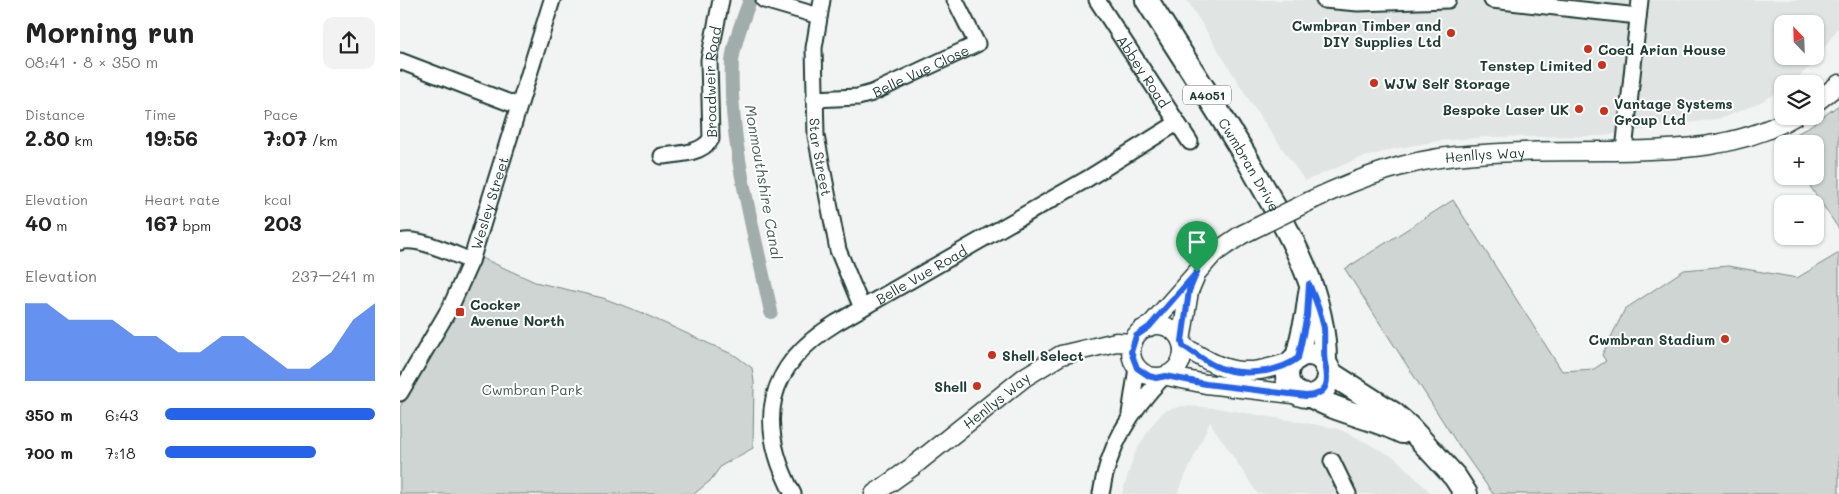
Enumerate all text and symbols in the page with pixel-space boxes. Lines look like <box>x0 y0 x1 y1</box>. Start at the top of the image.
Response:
text: Morning run <box>25 14 194 50</box>
north arrow <box>1774 15 1824 65</box>
map controls <box>1774 15 1824 245</box>
place label: Cwmbran Timber and DIY Supplies Ltd <box>1292 16 1441 51</box>
button: share <box>323 17 375 69</box>
street label: Broadweir Road <box>700 24 725 138</box>
marker: Cwmbran Timber and DIY Supplies Ltd <box>1445 27 1457 39</box>
street label: Abbey Road <box>1113 31 1174 111</box>
street label: Belle Vue Close <box>869 40 972 101</box>
place label: Coed Arian House <box>1598 40 1726 59</box>
marker: Coed Arian House <box>1582 43 1594 55</box>
text: 08:41 · 8 × 350 m <box>25 51 158 72</box>
place label: Tenstep Limited <box>1480 56 1592 75</box>
marker: Tenstep Limited <box>1596 59 1608 71</box>
place label: WJW Self Storage <box>1384 74 1510 93</box>
button: layers <box>1774 75 1824 125</box>
marker: WJW Self Storage <box>1368 77 1380 89</box>
road number: A4051 <box>1183 86 1231 104</box>
place label: Vantage Systems Group Ltd <box>1614 94 1733 129</box>
place label: Bespoke Laser UK <box>1442 100 1569 119</box>
water label: Monmouthshire Canal <box>741 103 787 261</box>
marker: Bespoke Laser UK <box>1573 103 1585 115</box>
text: Distance <box>25 105 85 124</box>
text: Time <box>144 105 176 124</box>
text: Pace <box>264 105 298 124</box>
marker: Vantage Systems Group Ltd <box>1598 105 1610 117</box>
street label: Cwmbran Drive <box>1215 114 1285 215</box>
street label: Star Street <box>806 118 837 197</box>
text: 2.80 <box>25 124 70 151</box>
text: 19:56 <box>144 124 198 151</box>
text: 7:07 <box>264 124 307 151</box>
text: km <box>70 131 93 150</box>
text: /km <box>307 131 338 150</box>
button: + <box>1774 135 1824 185</box>
street label: Henllys Way <box>1444 142 1525 167</box>
street label: Wesley Street <box>466 154 512 252</box>
text: Elevation <box>25 190 88 209</box>
text: Heart rate <box>144 190 220 209</box>
text: kcal <box>264 190 292 209</box>
button: − <box>1774 195 1824 245</box>
text: 40 <box>25 209 52 236</box>
text: 167 <box>144 209 178 236</box>
text: 203 <box>264 209 302 236</box>
text: m <box>52 216 67 235</box>
text: bpm <box>178 216 211 235</box>
pin <box>1176 221 1218 272</box>
icon: arrive <box>1183 228 1211 256</box>
street label: Belle Vue Road <box>872 240 970 308</box>
text: Elevation <box>25 265 97 286</box>
text: 237–241 m <box>291 265 375 286</box>
place label: Cocker Avenue North <box>470 295 565 330</box>
marker: Cocker Avenue North <box>454 306 466 318</box>
place label: Cwmbran Stadium <box>1589 330 1715 349</box>
marker: Cwmbran Stadium <box>1719 333 1731 345</box>
place label: Shell Select <box>1002 346 1084 365</box>
marker: Shell Select <box>986 349 998 361</box>
street label: Henllys Way <box>959 368 1033 433</box>
place label: Shell <box>934 377 967 396</box>
park label: Cwmbran Park <box>482 380 582 399</box>
marker: Shell <box>971 380 983 392</box>
text: 350 m <box>25 404 73 425</box>
text: 6:43 <box>105 404 138 425</box>
text: 700 m <box>25 442 73 463</box>
text: 7:18 <box>105 442 136 463</box>

